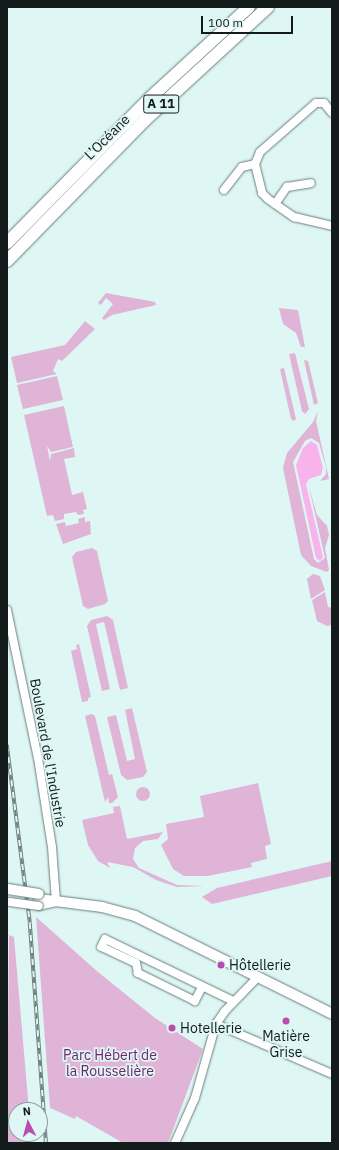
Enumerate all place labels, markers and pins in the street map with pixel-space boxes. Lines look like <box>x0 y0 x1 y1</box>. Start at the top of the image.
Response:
place label: Hôtellerie <box>229 957 291 973</box>
marker: Hôtellerie <box>216 960 226 970</box>
marker: Matière Grise <box>281 1016 291 1026</box>
place label: Hotellerie <box>180 1020 242 1036</box>
marker: Hotellerie <box>167 1023 177 1033</box>
place label: Matière Grise <box>262 1028 310 1060</box>

